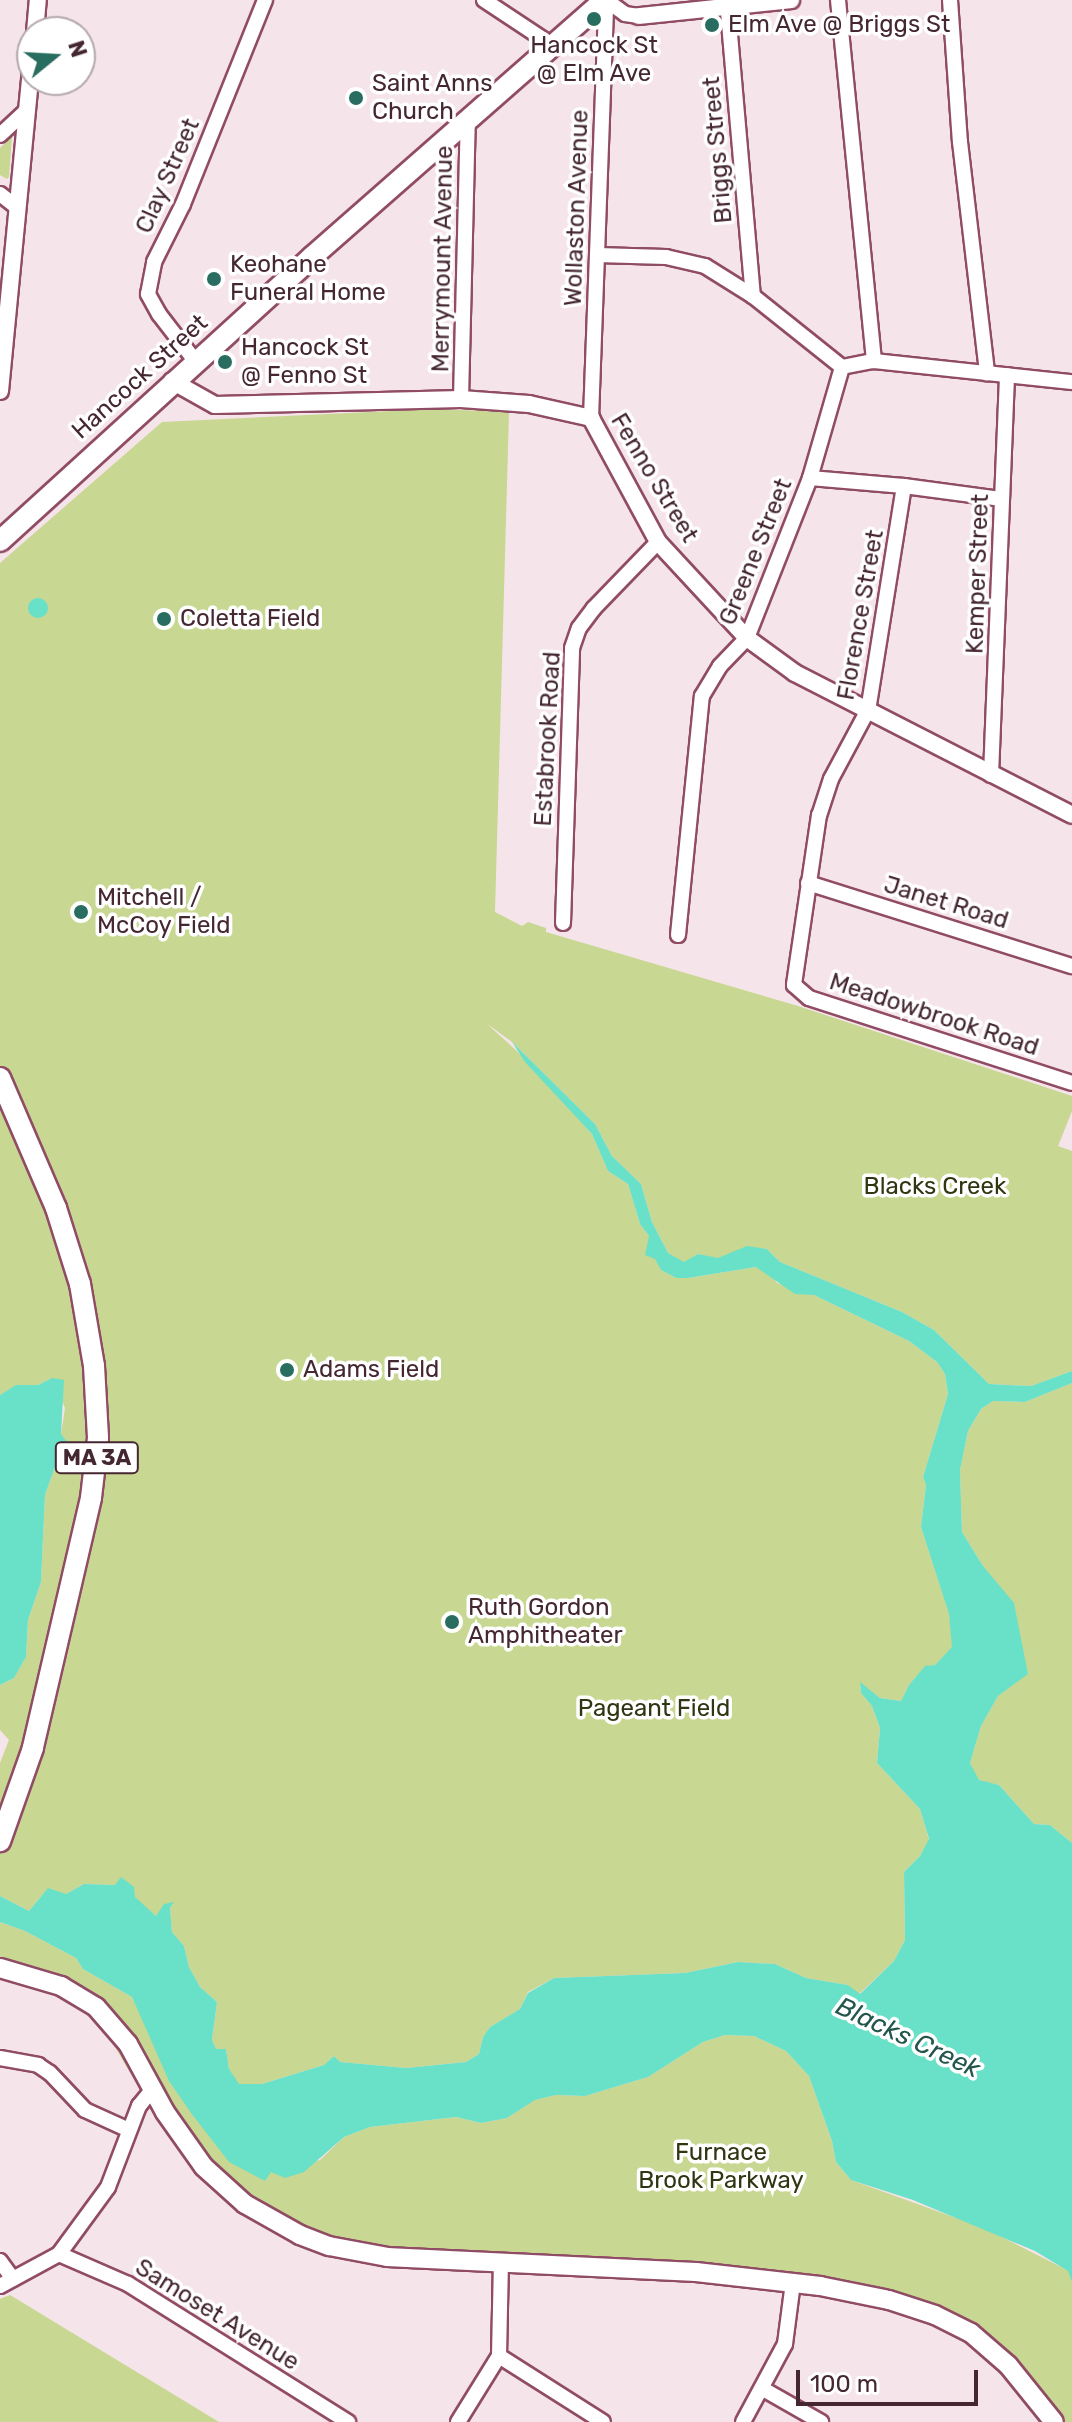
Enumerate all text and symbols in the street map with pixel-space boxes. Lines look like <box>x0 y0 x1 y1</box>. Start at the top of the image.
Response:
marker: Hancock St @ Elm Ave <box>585 10 603 28</box>
place label: Elm Ave @ Briggs St <box>728 11 951 39</box>
north arrow <box>16 16 96 96</box>
marker: Elm Ave @ Briggs St <box>703 16 721 34</box>
place label: Hancock St @ Elm Ave <box>530 32 658 88</box>
text: N <box>62 37 93 61</box>
place label: Saint Anns Church <box>372 70 493 126</box>
street label: Briggs Street <box>697 75 739 225</box>
marker: Saint Anns Church <box>347 89 365 107</box>
street label: Wollaston Avenue <box>559 109 595 307</box>
street label: Clay Street <box>130 114 206 238</box>
street label: Merrymount Avenue <box>427 145 459 373</box>
place label: Keohane Funeral Home <box>230 251 386 307</box>
marker: Keohane Funeral Home <box>205 270 223 288</box>
street label: Hancock Street <box>66 308 214 446</box>
place label: Hancock St @ Fenno St <box>241 334 369 390</box>
marker: Hancock St @ Fenno St <box>216 353 234 371</box>
street label: Fenno Street <box>604 408 704 548</box>
street label: Greene Street <box>714 475 798 629</box>
street label: Kemper Street <box>961 493 995 655</box>
street label: Florence Street <box>832 528 890 702</box>
place label: Coletta Field <box>180 605 320 633</box>
marker: Coletta Field <box>155 610 173 628</box>
street label: Estabrook Road <box>529 651 567 827</box>
street label: Janet Road <box>880 870 1012 936</box>
place label: Mitchell / McCoy Field <box>97 884 231 940</box>
marker: Mitchell / McCoy Field <box>72 903 90 921</box>
street label: Meadowbrook Road <box>826 968 1042 1062</box>
park label: Blacks Creek <box>864 1173 1006 1201</box>
place label: Adams Field <box>303 1356 439 1384</box>
marker: Adams Field <box>278 1361 296 1379</box>
road number: MA 3A <box>53 1440 141 1476</box>
place label: Ruth Gordon Amphitheater <box>468 1594 623 1650</box>
marker: Ruth Gordon Amphitheater <box>443 1613 461 1631</box>
park label: Pageant Field <box>578 1695 730 1723</box>
water label: Blacks Creek <box>831 1991 985 2085</box>
park label: Furnace Brook Parkway <box>638 2139 804 2195</box>
street label: Samoset Avenue <box>130 2253 304 2377</box>
scale bar <box>800 2354 982 2404</box>
text: 100 m <box>810 2370 878 2398</box>

